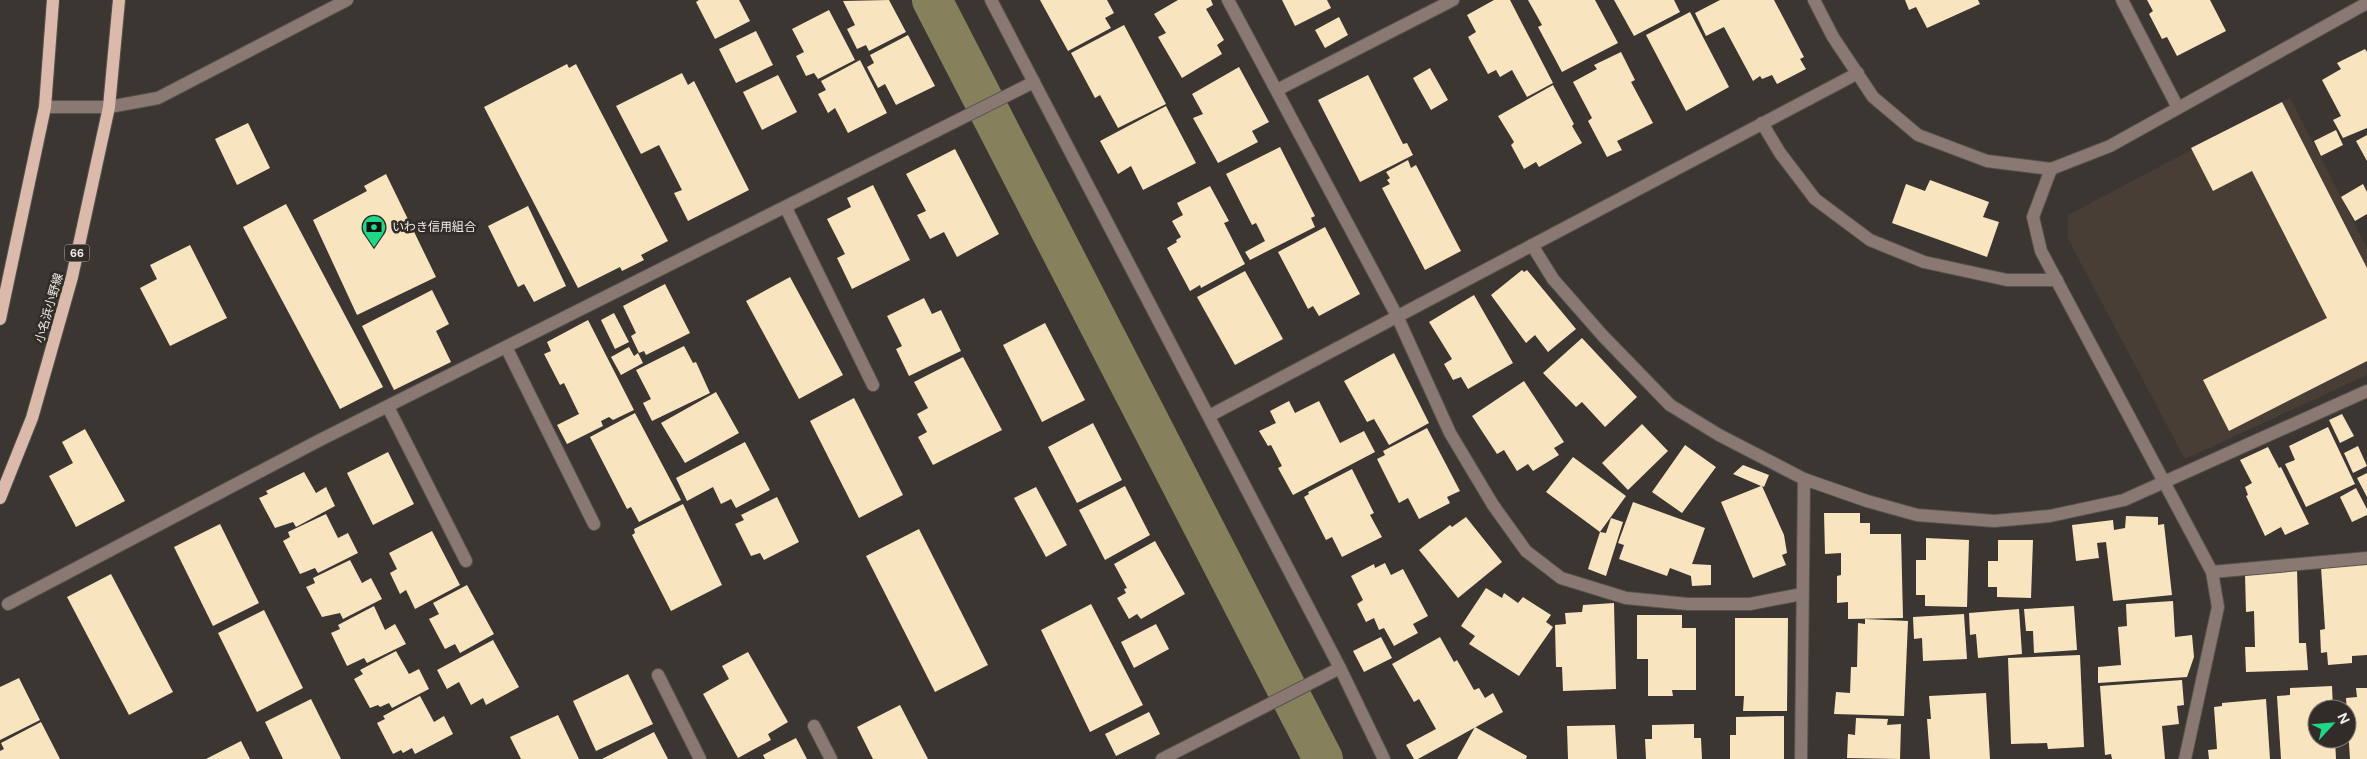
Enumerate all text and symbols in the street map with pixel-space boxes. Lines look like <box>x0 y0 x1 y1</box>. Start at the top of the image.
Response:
bank icon: いわき信用組合 <box>361 214 387 248</box>
place label: いわき信用組合 <box>392 219 476 235</box>
road number: 66 <box>64 244 90 262</box>
street label: 小名浜小野線 <box>31 271 67 345</box>
north arrow <box>2307 699 2357 749</box>
text: N <box>2333 710 2354 727</box>

